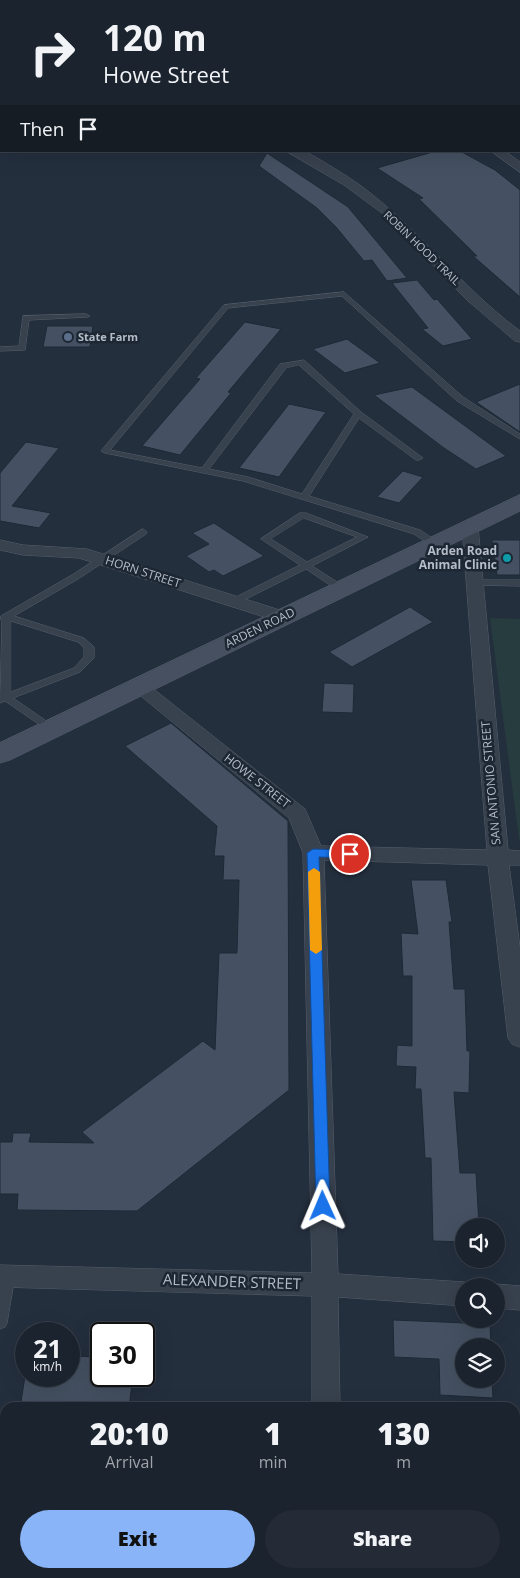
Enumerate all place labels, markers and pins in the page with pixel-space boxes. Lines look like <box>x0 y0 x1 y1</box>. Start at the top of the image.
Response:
place label: State Farm <box>78 329 138 344</box>
marker: State Farm <box>62 331 74 343</box>
place label: Arden Road Animal Clinic <box>419 542 497 573</box>
marker: Arden Road Animal Clinic <box>501 552 513 564</box>
pin <box>329 833 371 875</box>

